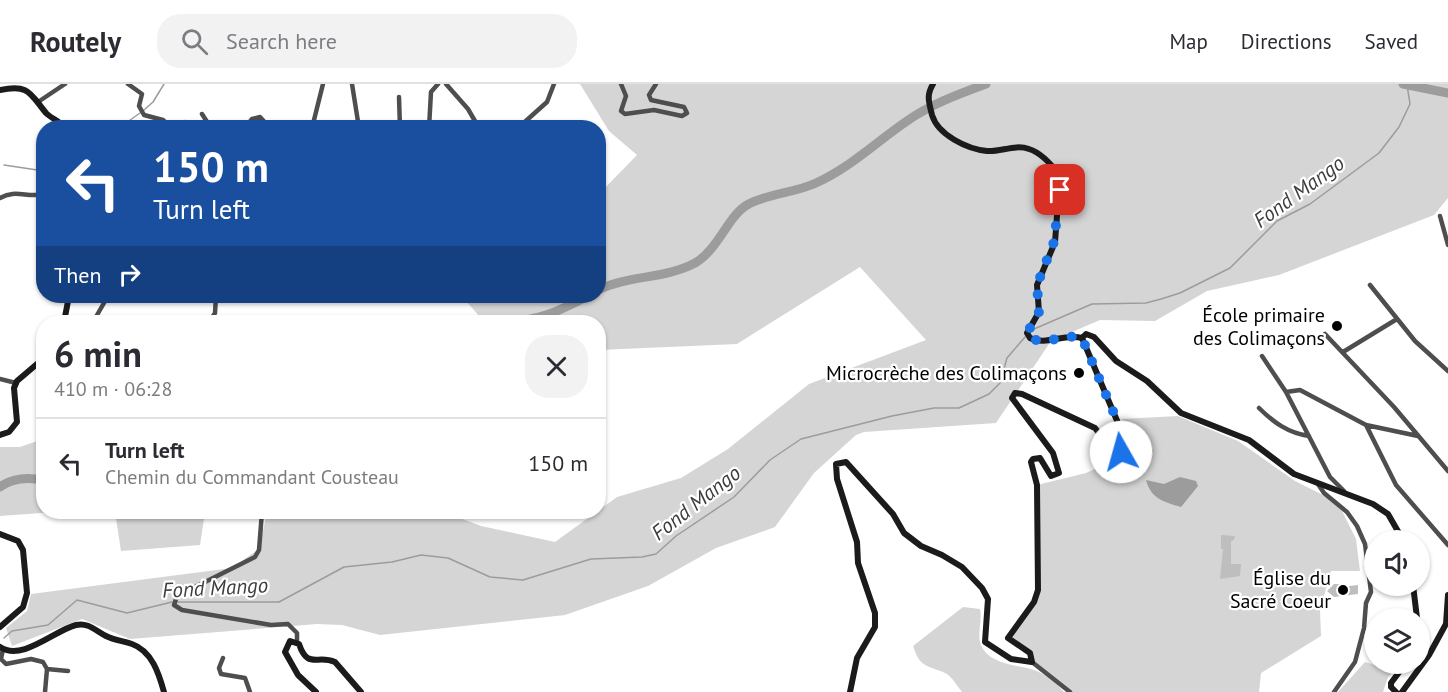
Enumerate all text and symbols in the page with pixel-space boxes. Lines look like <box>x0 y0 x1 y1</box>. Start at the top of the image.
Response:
search box <box>157 14 577 68</box>
text: Routely <box>30 23 121 60</box>
icon: search <box>178 25 211 58</box>
text: Search here <box>226 27 337 55</box>
text: Map <box>1169 28 1208 55</box>
text: Directions <box>1241 28 1332 55</box>
text: Saved <box>1365 28 1418 55</box>
text: 150 m <box>153 139 269 194</box>
icon: left <box>54 144 132 222</box>
water label: Fond Mango <box>1248 149 1350 234</box>
pin <box>1034 164 1085 215</box>
icon: arrive <box>1043 173 1076 206</box>
text: Turn left <box>153 192 250 226</box>
icon: right <box>113 258 146 291</box>
text: Then <box>54 261 101 289</box>
place label: École primaire des Colimaçons <box>1193 302 1325 351</box>
marker: École primaire des Colimaçons <box>1330 319 1344 333</box>
text: 6 min <box>54 330 142 377</box>
button: close <box>525 335 588 398</box>
place label: Microcrèche des Colimaçons <box>826 360 1067 386</box>
marker: Microcrèche des Colimaçons <box>1072 366 1086 380</box>
text: 410 m · 06:28 <box>54 376 172 402</box>
position arrow <box>1089 420 1153 484</box>
text: Turn left <box>105 436 185 464</box>
icon: left <box>54 447 87 480</box>
text: 150 m <box>528 449 588 477</box>
water label: Fond Mango <box>646 459 746 546</box>
text: Chemin du Commandant Cousteau <box>105 464 399 490</box>
map controls <box>1364 530 1430 674</box>
button: sound <box>1364 530 1430 596</box>
place label: Église du Sacré Coeur <box>1230 565 1331 614</box>
water label: Fond Mango <box>161 571 269 604</box>
marker: Église du Sacré Coeur <box>1336 583 1350 597</box>
button: layers <box>1364 608 1430 674</box>

